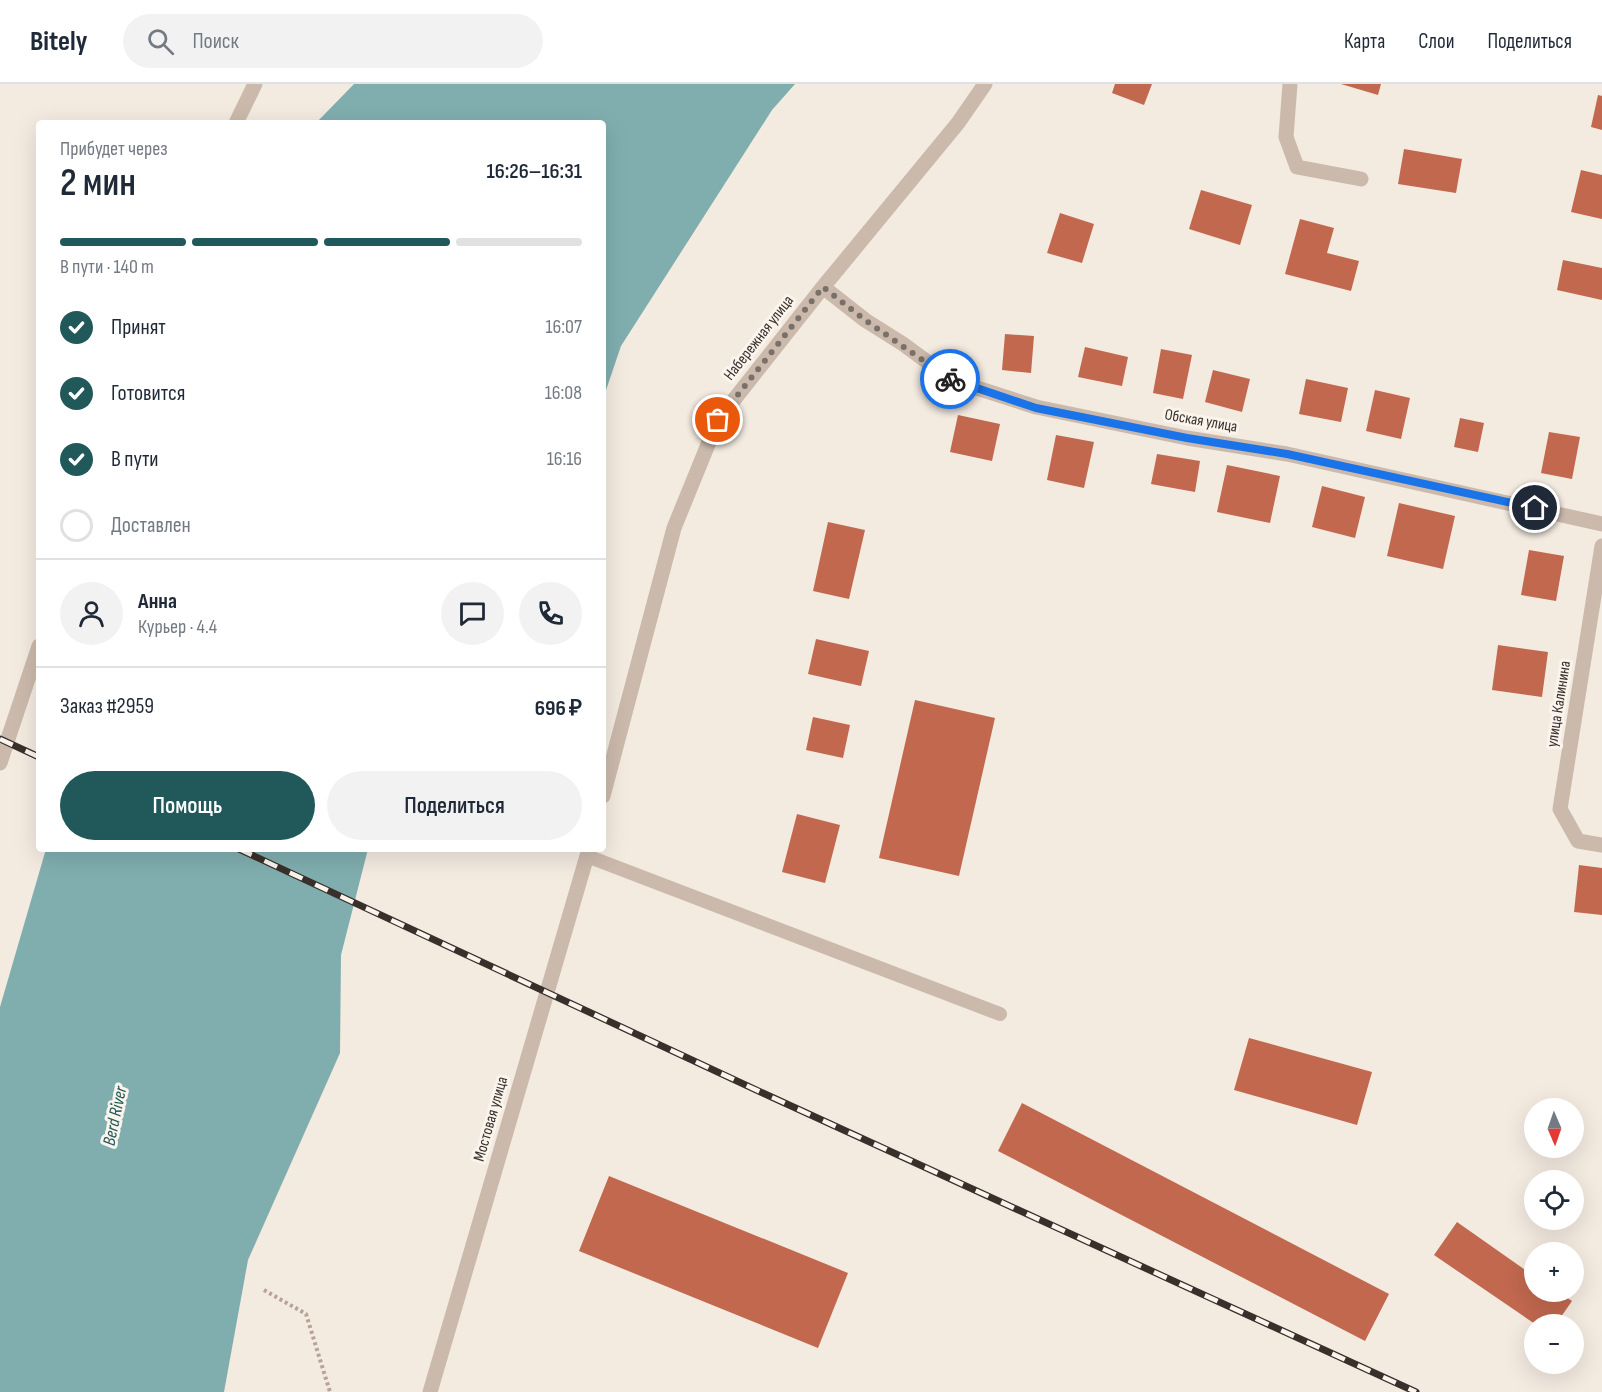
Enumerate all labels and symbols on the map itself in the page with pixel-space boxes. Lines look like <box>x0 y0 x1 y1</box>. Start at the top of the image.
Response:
street label: Набережная улица <box>720 292 798 384</box>
courier <box>920 349 980 409</box>
pin <box>692 394 743 445</box>
street label: Обская улица <box>1163 405 1239 437</box>
pin <box>1509 482 1560 533</box>
street label: улица Калинина <box>1543 660 1575 748</box>
street label: Мостовая улица <box>470 1074 512 1164</box>
water label: Berd River <box>98 1084 132 1148</box>
north arrow <box>1524 1098 1584 1158</box>

